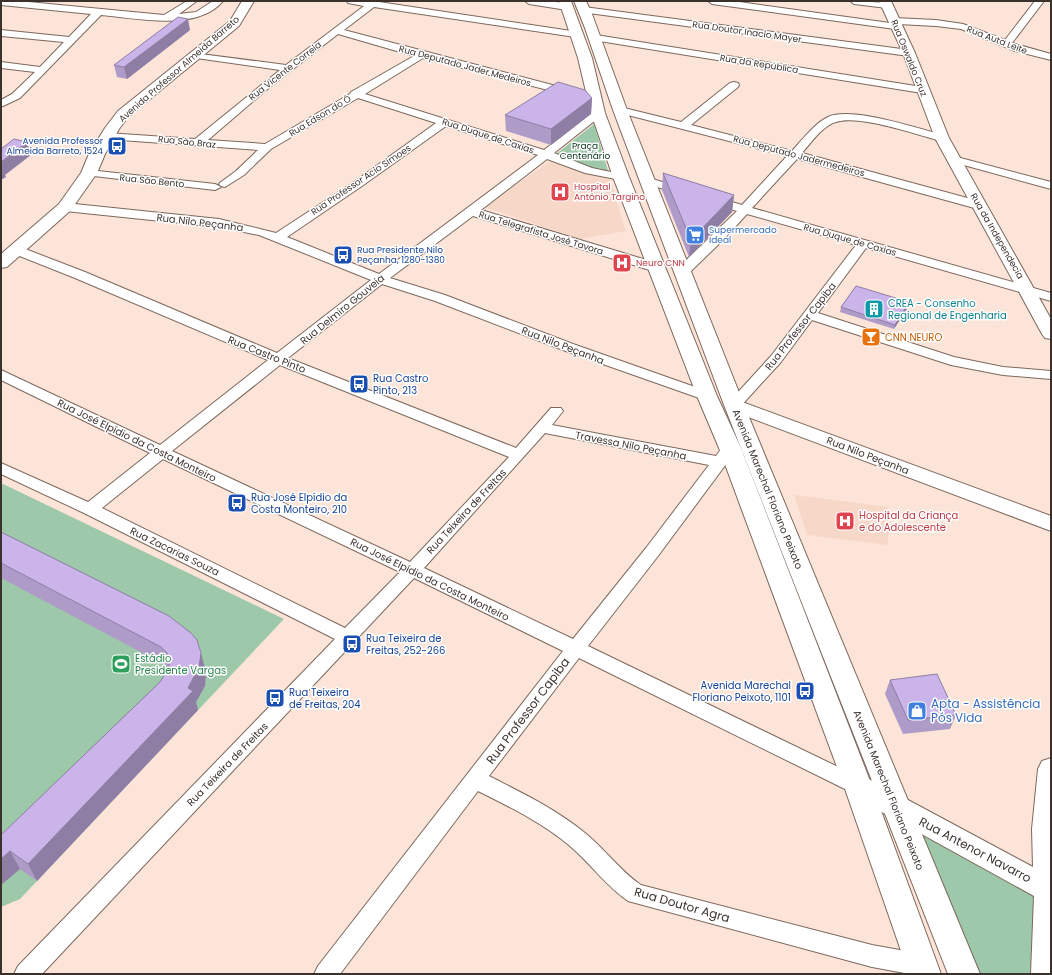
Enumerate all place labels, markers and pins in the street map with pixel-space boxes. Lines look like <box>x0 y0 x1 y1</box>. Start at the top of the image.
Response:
place label: Avenida Professor Almeida Barreto, 1524 <box>7 135 104 157</box>
bus stop icon: Avenida Professor Almeida Barreto, 1524 <box>106 135 128 157</box>
hospital icon: Hospital Antônio Targino <box>549 181 571 203</box>
place label: Hospital Antônio Targino <box>574 181 645 203</box>
supermarket icon: Supermercado Ideal <box>684 224 706 246</box>
place label: Supermercado Ideal <box>709 224 777 246</box>
bus stop icon: Rua Presidente Nilo Peçanha, 1280-1380 <box>332 244 354 266</box>
place label: Rua Presidente Nilo Peçanha, 1280-1380 <box>357 244 445 266</box>
hospital icon: Neuro CNN <box>611 252 633 274</box>
place label: Neuro CNN <box>636 257 685 269</box>
place label: CREA - Consenho Regional de Engenharia <box>888 296 1007 323</box>
building icon: CREA - Consenho Regional de Engenharia <box>863 298 885 320</box>
bar icon: CNN NEURO <box>860 326 882 348</box>
place label: CNN NEURO <box>885 330 942 345</box>
place label: Rua Castro Pinto, 213 <box>373 371 428 398</box>
bus stop icon: Rua Castro Pinto, 213 <box>348 373 370 395</box>
place label: Rua José Elpídio da Costa Monteiro, 210 <box>251 490 347 517</box>
bus stop icon: Rua José Elpídio da Costa Monteiro, 210 <box>226 492 248 514</box>
place label: Hospital da Criança e do Adolescente <box>859 508 958 535</box>
hospital icon: Hospital da Criança e do Adolescente <box>834 510 856 532</box>
place label: Rua Teixeira de Freitas, 252-266 <box>366 631 445 658</box>
bus stop icon: Rua Teixeira de Freitas, 252-266 <box>341 633 363 655</box>
place label: Estádio Presidente Vargas <box>135 651 226 678</box>
sports icon: Estádio Presidente Vargas <box>110 653 132 675</box>
place label: Avenida Marechal Floriano Peixoto, 1101 <box>692 678 791 705</box>
bus stop icon: Avenida Marechal Floriano Peixoto, 1101 <box>794 680 816 702</box>
place label: Rua Teixeira de Freitas, 204 <box>289 685 361 712</box>
bus stop icon: Rua Teixeira de Freitas, 204 <box>264 687 286 709</box>
place label: Apta - Assistência Pós Vida <box>931 695 1040 726</box>
shop icon: Apta - Assistência Pós Vida <box>906 700 928 722</box>

